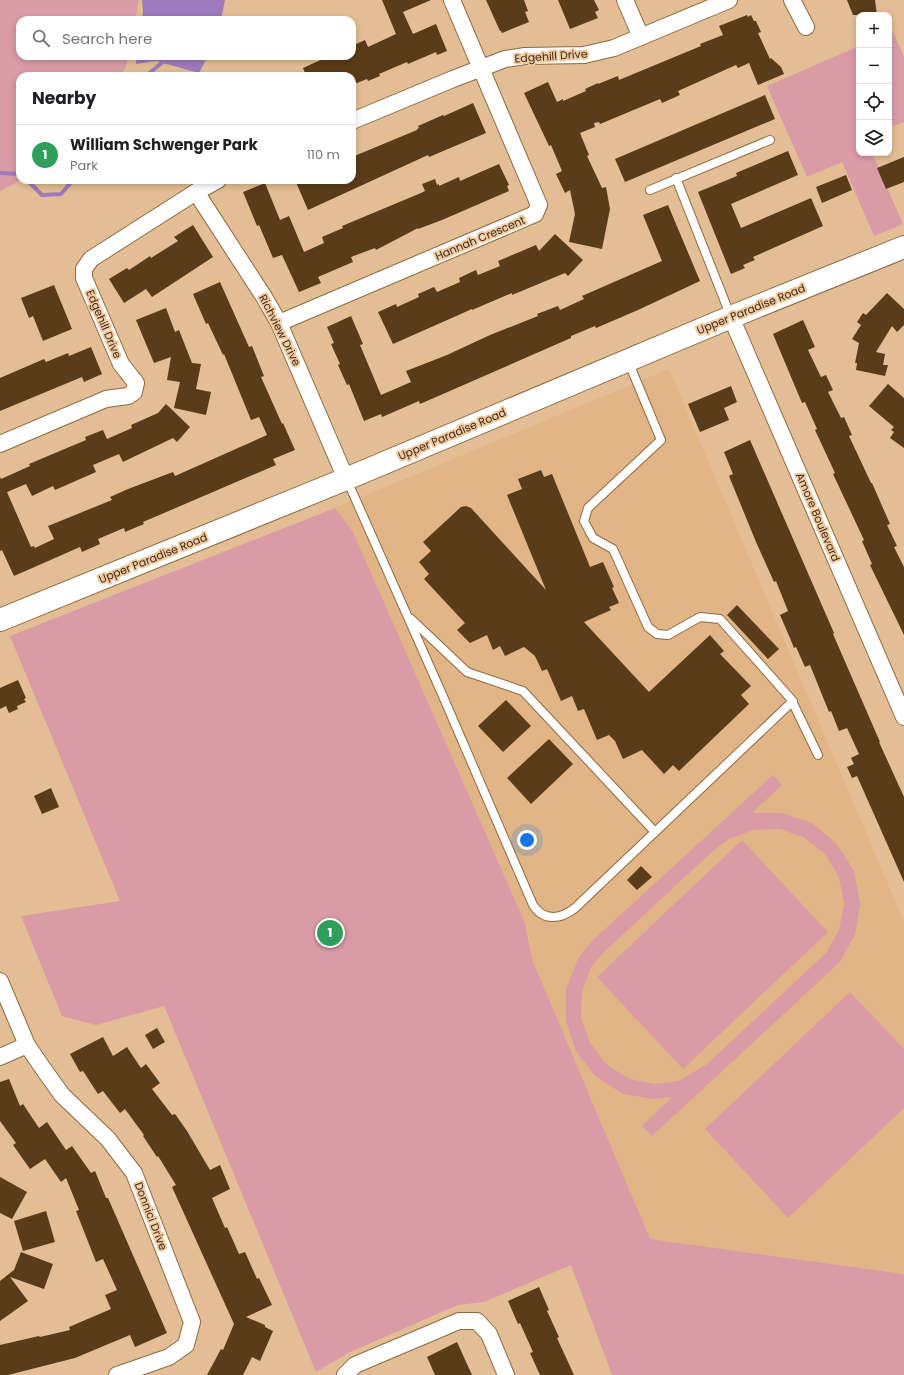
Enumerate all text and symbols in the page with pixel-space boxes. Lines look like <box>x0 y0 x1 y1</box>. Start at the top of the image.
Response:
map controls <box>856 12 892 156</box>
button: + <box>856 12 892 48</box>
search box <box>16 16 356 60</box>
icon: search <box>30 27 52 49</box>
text: Search here <box>62 28 152 49</box>
street label: Edgehill Drive <box>514 45 588 67</box>
button: − <box>856 48 892 84</box>
button: locate <box>856 84 892 120</box>
text: Nearby <box>32 86 96 110</box>
button: layers <box>856 120 892 156</box>
text: William Schwenger Park <box>70 134 258 155</box>
text: 1 <box>43 145 47 164</box>
text: 110 m <box>307 145 340 164</box>
text: Park <box>70 156 98 175</box>
street label: Hannah Crescent <box>433 212 527 264</box>
street label: Upper Paradise Road <box>694 280 808 338</box>
street label: Edgehill Drive <box>82 287 126 361</box>
street label: Richview Drive <box>255 291 305 369</box>
street label: Upper Paradise Road <box>396 404 508 464</box>
street label: Amore Boulevard <box>792 470 844 564</box>
street label: Upper Paradise Road <box>96 529 210 587</box>
your location <box>517 830 537 850</box>
pin: 1 <box>317 918 343 948</box>
street label: Donnici Drive <box>131 1180 171 1252</box>

